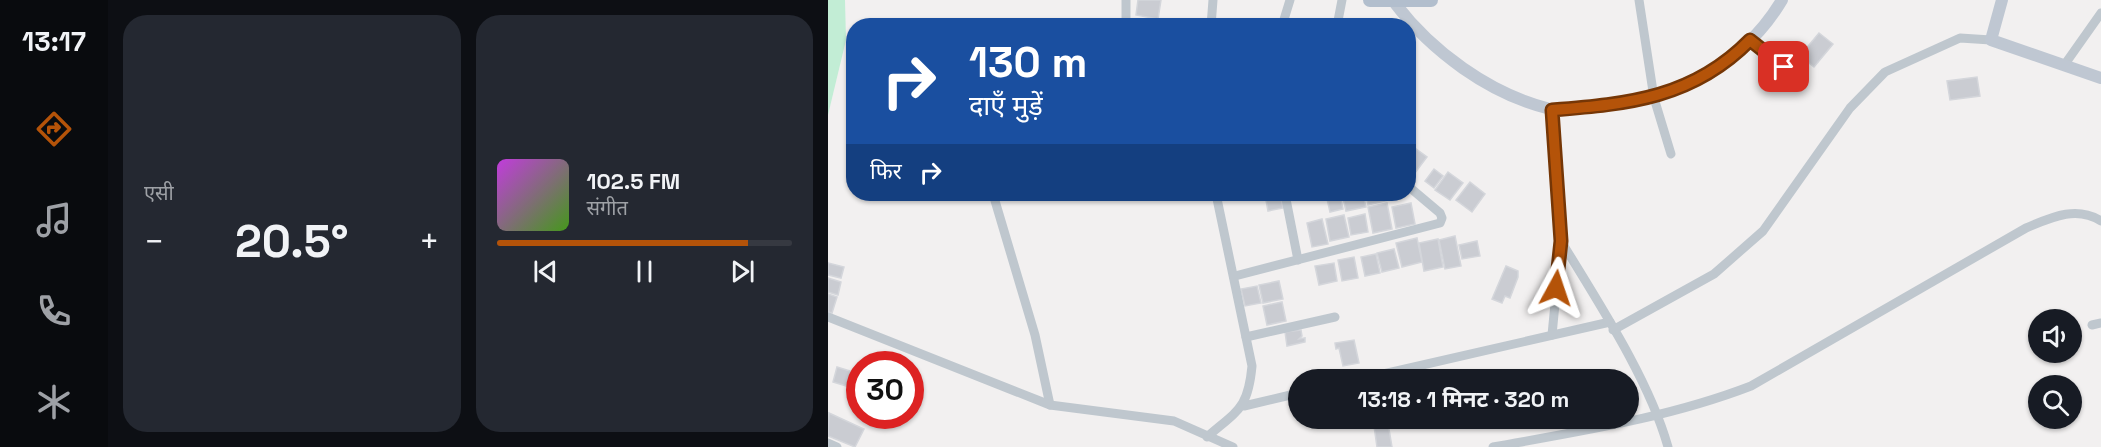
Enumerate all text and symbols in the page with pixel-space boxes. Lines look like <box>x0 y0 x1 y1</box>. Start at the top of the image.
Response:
text: 13:17 <box>22 24 86 59</box>
text: 130 m <box>969 36 1087 89</box>
pin <box>1758 41 1809 92</box>
icon: right <box>870 42 948 120</box>
icon: arrive <box>1767 50 1800 83</box>
text: दाएँ मुड़ें <box>969 88 1043 123</box>
icon: directions <box>33 108 75 150</box>
icon: right <box>914 156 947 189</box>
text: फिर <box>870 157 902 185</box>
text: 102.5 FM <box>587 167 680 195</box>
text: एसी <box>144 180 174 206</box>
text: संगीत <box>587 195 628 221</box>
icon: music <box>33 199 75 241</box>
text: 20.5° <box>235 213 349 270</box>
text: − <box>144 221 164 263</box>
text: + <box>419 221 440 263</box>
icon: previous <box>529 255 562 288</box>
icon: pause <box>628 255 661 288</box>
icon: next <box>726 255 759 288</box>
position arrow <box>1524 256 1588 320</box>
icon: phone <box>33 290 75 332</box>
map controls <box>2028 309 2082 429</box>
button: sound <box>2028 309 2082 363</box>
speed limit sign: 30 <box>846 351 924 429</box>
button: search <box>2028 375 2082 429</box>
icon: climate <box>33 381 75 423</box>
text: 13:18 · 1 मिनट · 320 m <box>1358 385 1569 413</box>

